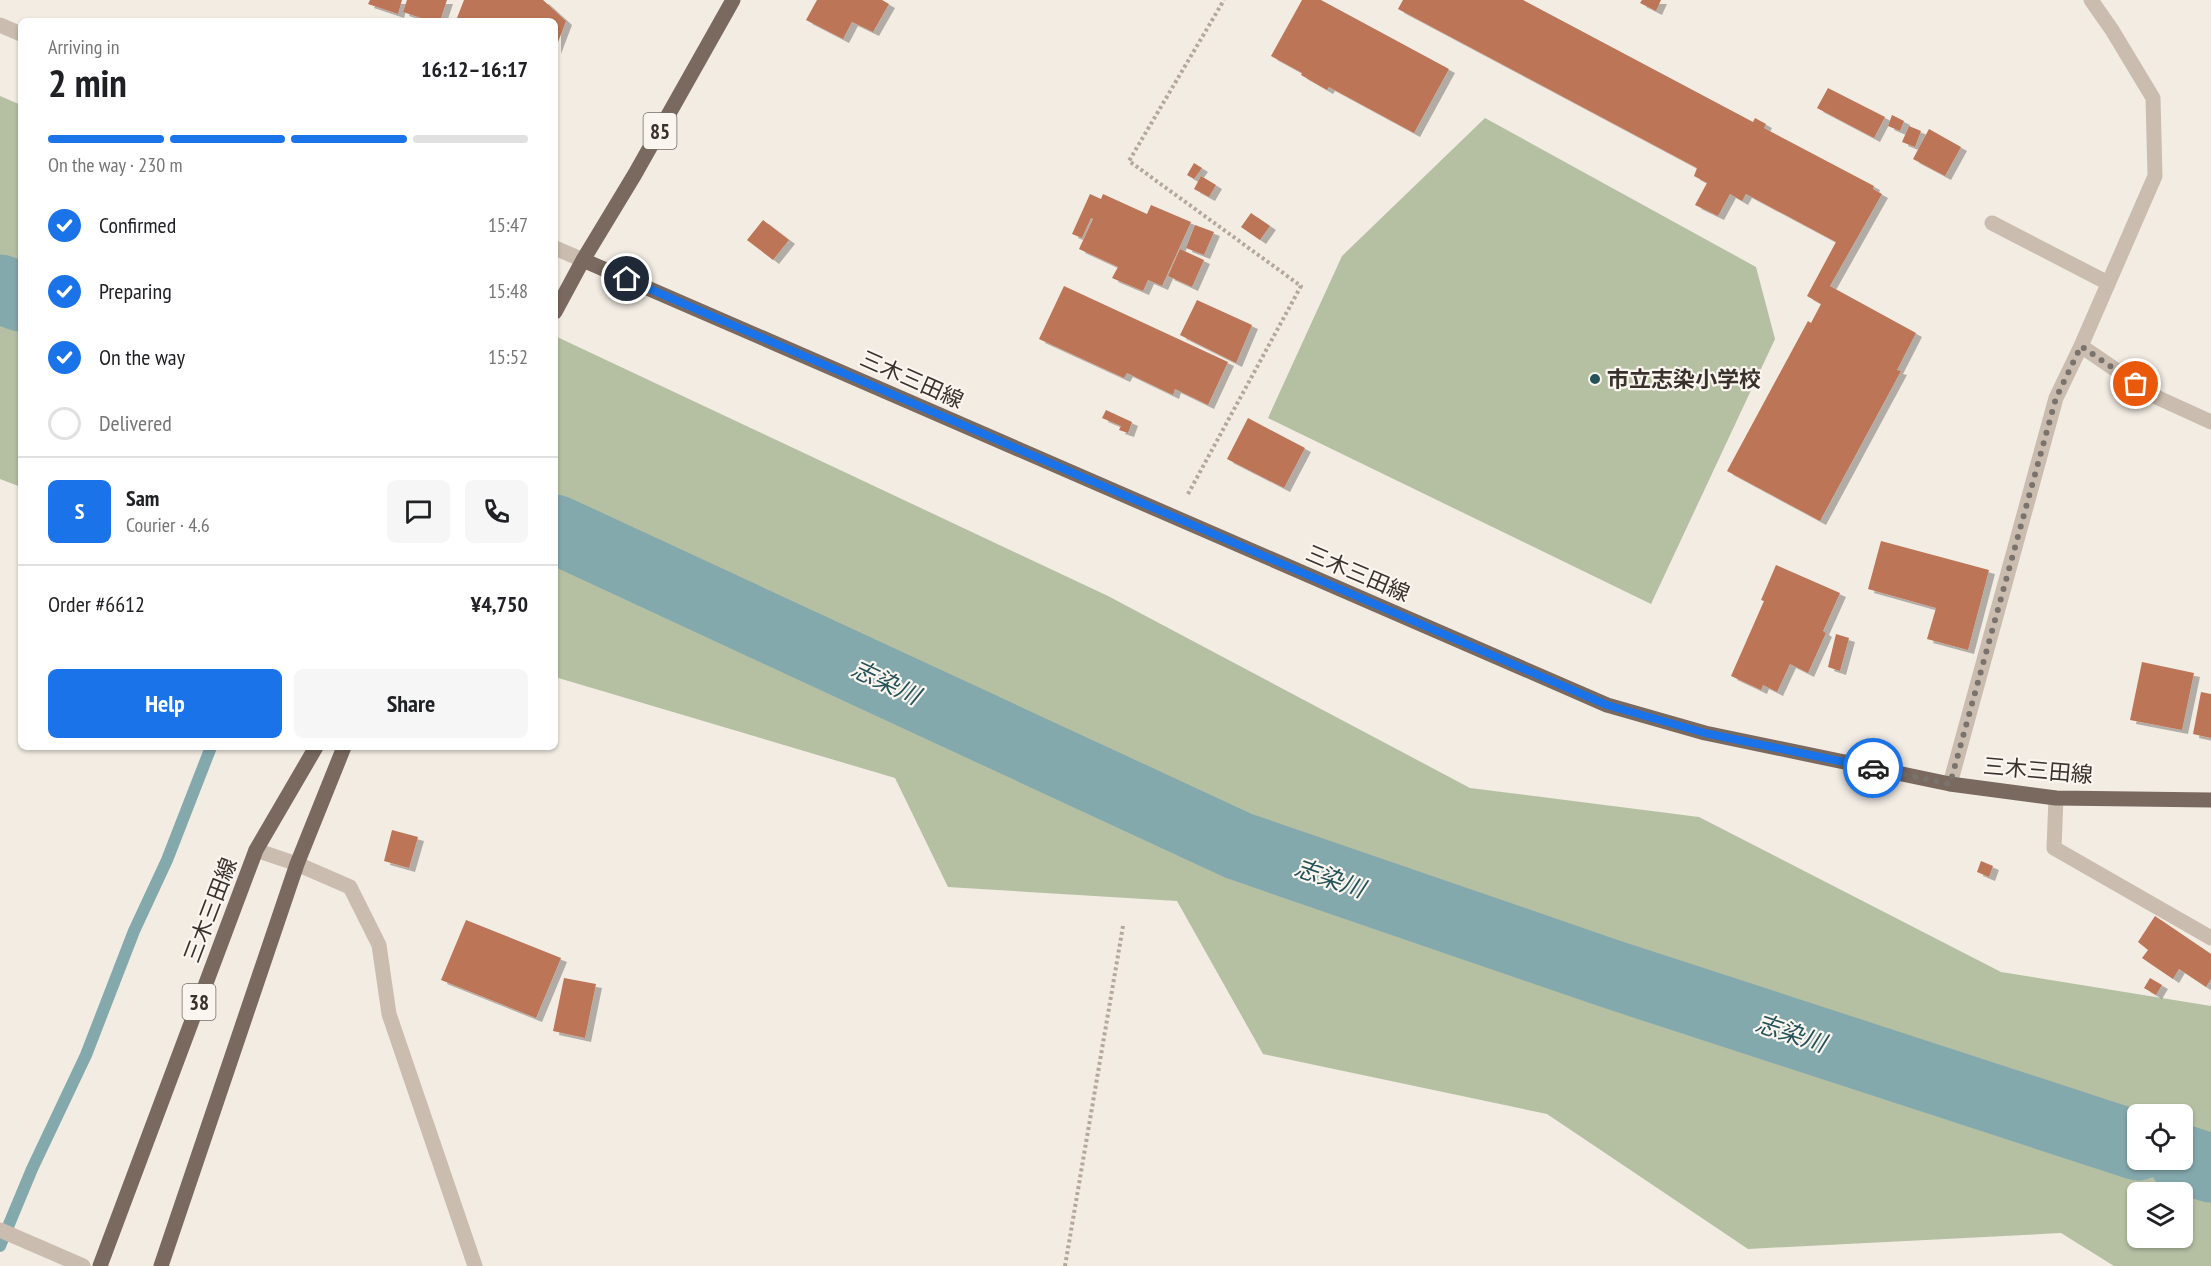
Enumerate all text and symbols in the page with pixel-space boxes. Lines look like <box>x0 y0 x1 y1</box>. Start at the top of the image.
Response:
text: Arriving in <box>48 34 120 60</box>
text: 16:12–16:17 <box>421 55 528 83</box>
text: 2 min <box>48 57 127 108</box>
road number: 85 <box>644 113 676 149</box>
text: On the way · 230 m <box>48 152 183 178</box>
icon: check <box>48 209 81 242</box>
text: Confirmed <box>99 211 176 239</box>
text: 15:47 <box>488 212 528 238</box>
pin <box>601 253 652 304</box>
icon: home <box>610 262 643 295</box>
icon: check <box>48 275 81 308</box>
text: Preparing <box>99 277 172 305</box>
text: 15:48 <box>488 278 528 304</box>
icon: check <box>48 341 81 374</box>
text: On the way <box>99 343 185 371</box>
text: 15:52 <box>488 344 528 370</box>
street label: 三木三田線 <box>856 344 968 414</box>
pin <box>2110 358 2161 409</box>
place label: 市立志染小学校 <box>1607 365 1761 393</box>
icon: bag <box>2119 367 2152 400</box>
marker: 市立志染小学校 <box>1588 372 1602 386</box>
text: Delivered <box>99 409 172 437</box>
button: chat <box>387 480 450 543</box>
button: phone <box>465 480 528 543</box>
text: Sam <box>126 484 159 512</box>
text: S <box>75 497 84 525</box>
text: Courier · 4.6 <box>126 512 210 538</box>
street label: 三木三田線 <box>1302 539 1414 607</box>
text: Order #6612 <box>48 590 145 618</box>
text: ¥4,750 <box>471 590 528 618</box>
water label: 志染川 <box>847 653 928 713</box>
button: Help <box>48 669 282 738</box>
button: Share <box>294 669 528 738</box>
courier <box>1843 738 1903 798</box>
street label: 三木三田線 <box>1982 751 2094 789</box>
icon: car <box>1857 752 1890 785</box>
water label: 志染川 <box>1291 852 1372 905</box>
street label: 三木三田線 <box>177 854 243 966</box>
road number: 38 <box>182 984 216 1020</box>
water label: 志染川 <box>1752 1007 1833 1060</box>
map controls <box>2127 1104 2193 1248</box>
button: locate <box>2127 1104 2193 1170</box>
button: layers <box>2127 1182 2193 1248</box>

